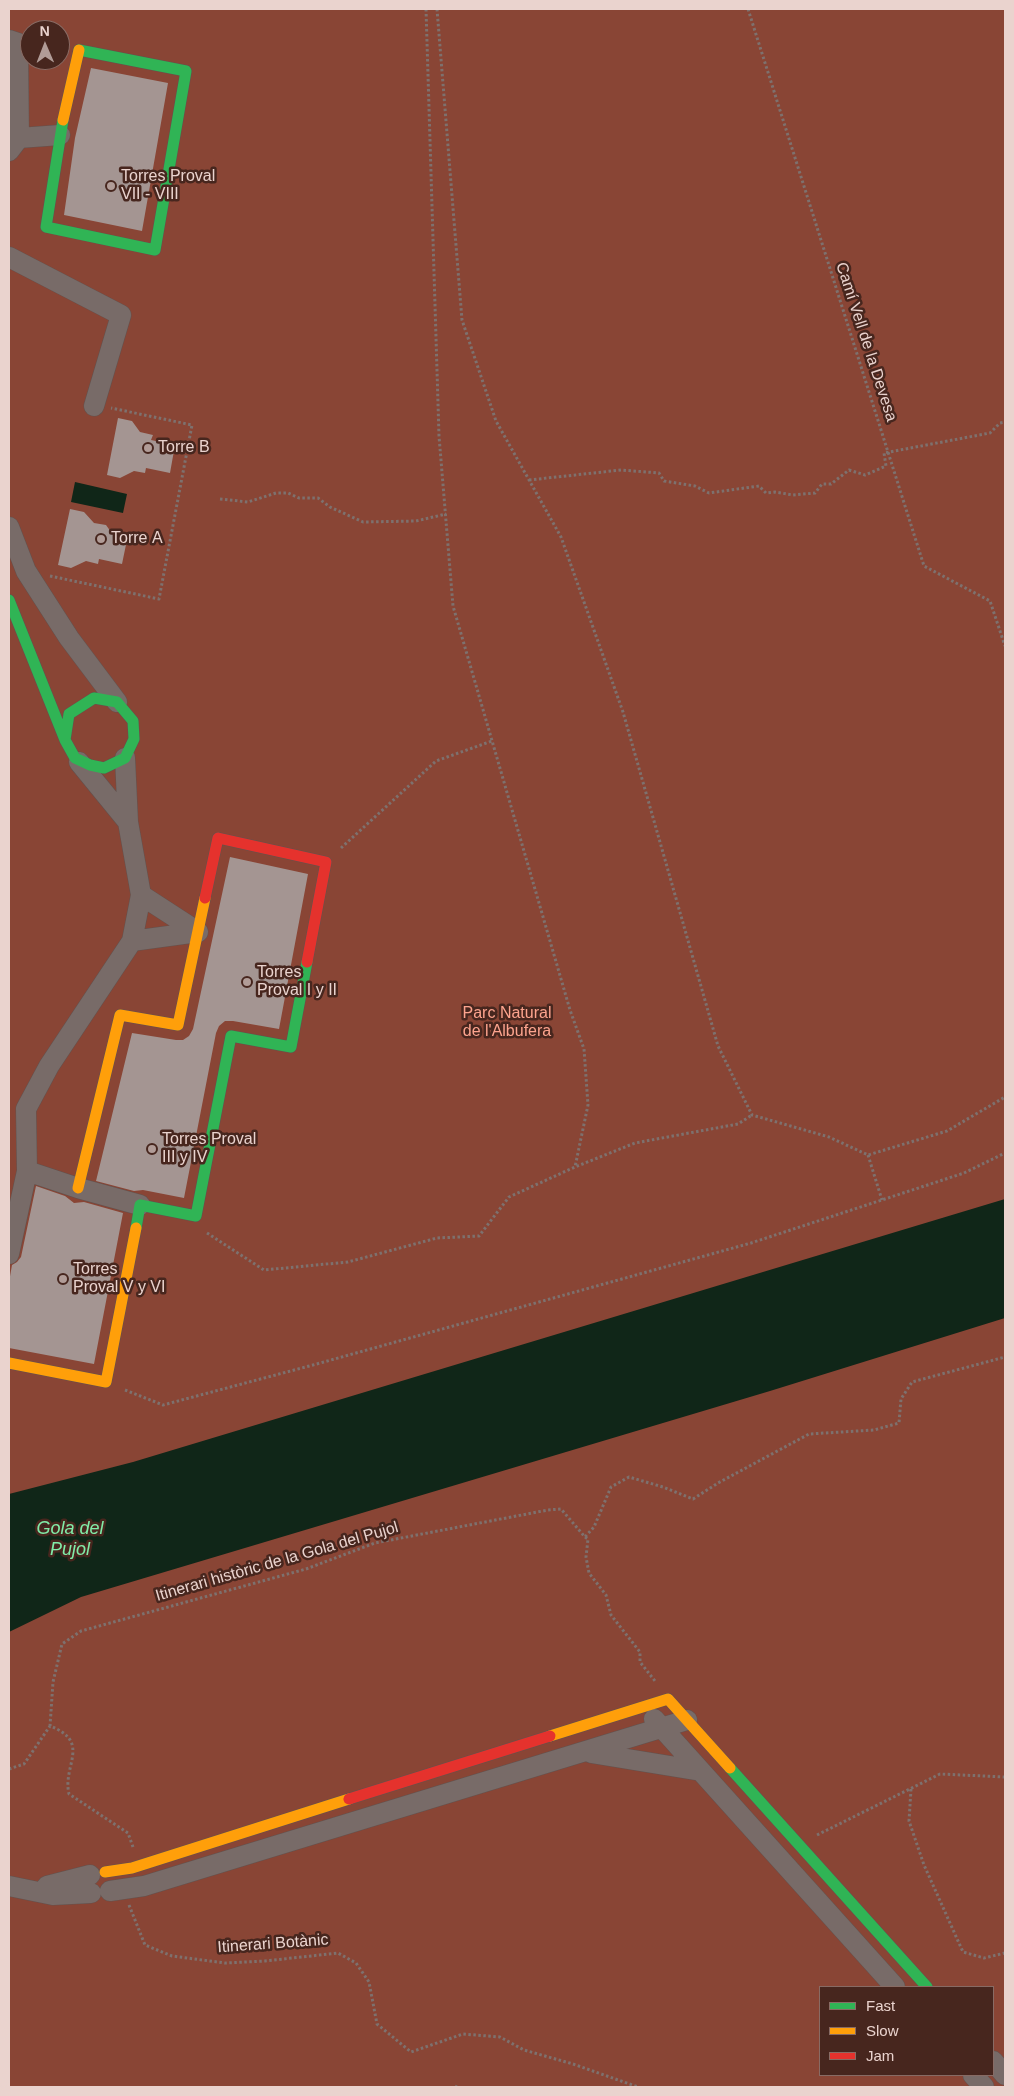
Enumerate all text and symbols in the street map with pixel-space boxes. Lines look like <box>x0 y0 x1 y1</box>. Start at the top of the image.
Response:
north arrow <box>20 20 70 70</box>
text: N <box>40 23 50 39</box>
place label: Torres Proval VII - VIII <box>121 167 215 205</box>
marker: Torres Proval VII - VIII <box>105 180 117 192</box>
street label: Camí Vell de la Devesa <box>831 260 901 424</box>
place label: Torre B <box>158 438 210 458</box>
marker: Torre B <box>142 442 154 454</box>
place label: Torre A <box>111 529 163 549</box>
marker: Torre A <box>95 533 107 545</box>
place label: Torres Proval I y II <box>257 963 337 1001</box>
marker: Torres Proval I y II <box>241 976 253 988</box>
park label: Parc Natural de l'Albufera <box>463 1004 551 1042</box>
place label: Torres Proval III y IV <box>162 1130 256 1168</box>
marker: Torres Proval III y IV <box>146 1143 158 1155</box>
place label: Torres Proval V y VI <box>73 1260 165 1298</box>
marker: Torres Proval V y VI <box>57 1273 69 1285</box>
water label: Gola del Pujol <box>36 1518 104 1560</box>
street label: Itinerari històric de la Gola del Pujol <box>153 1518 401 1606</box>
street label: Itinerari Botànic <box>217 1931 329 1957</box>
legend <box>819 1986 994 2076</box>
text: Fast <box>866 1997 895 2014</box>
text: Slow <box>866 2022 899 2039</box>
text: Jam <box>866 2047 894 2064</box>

